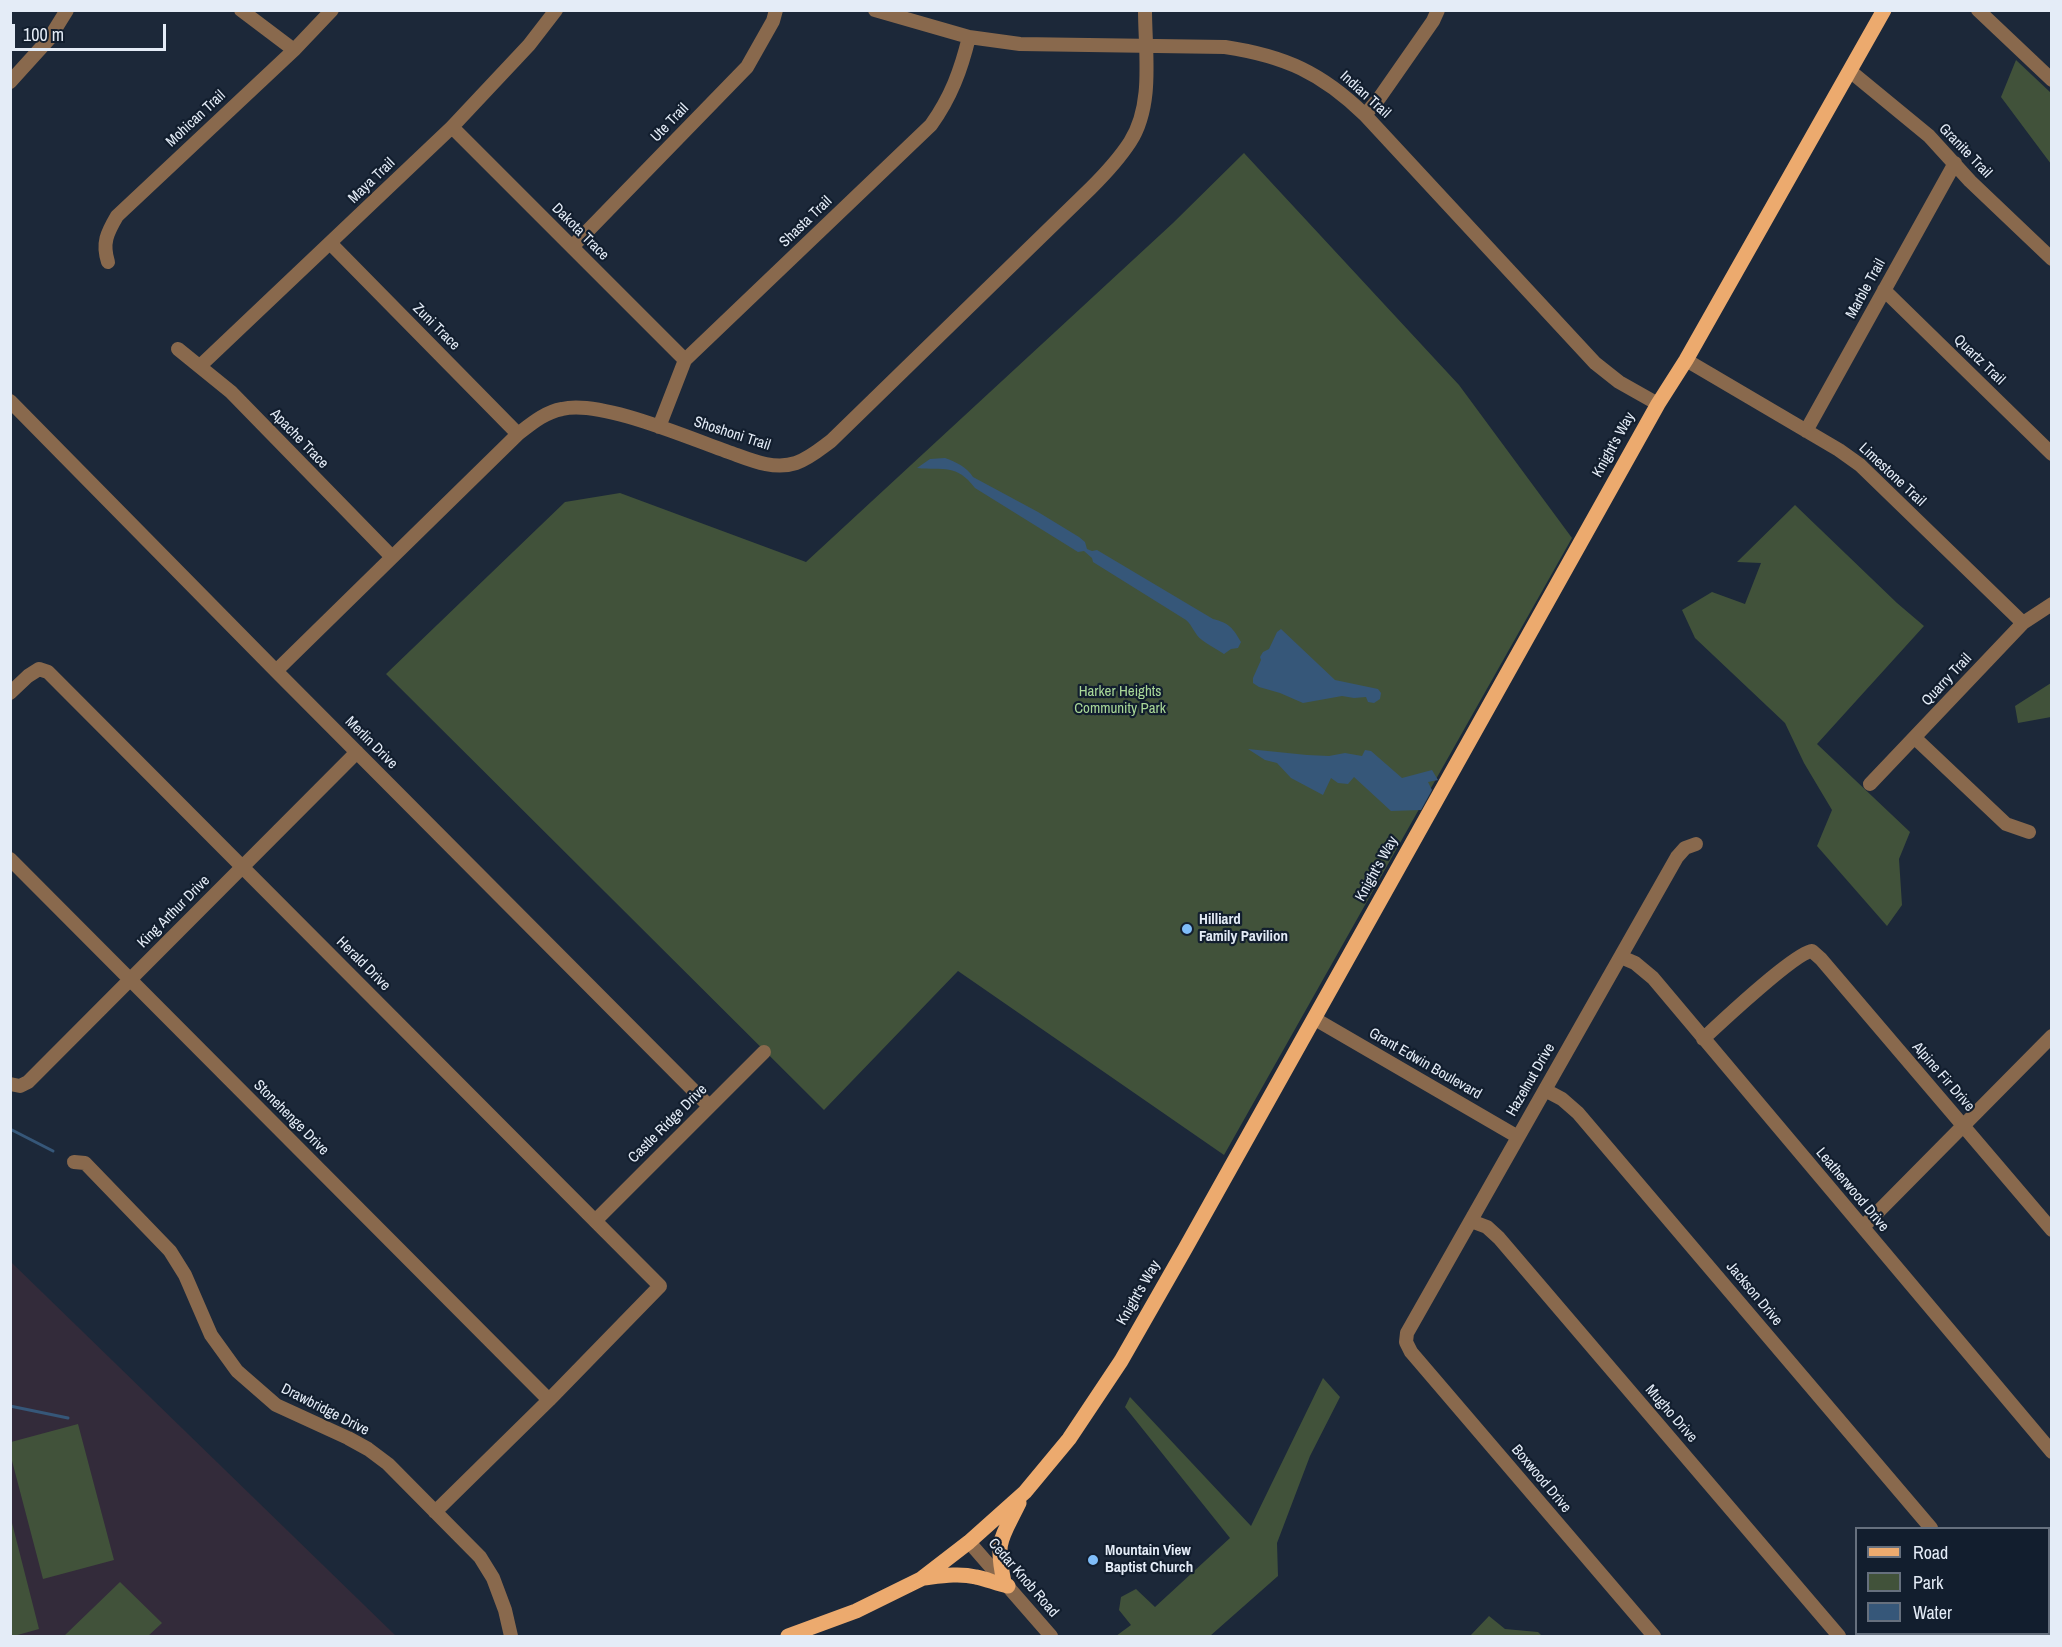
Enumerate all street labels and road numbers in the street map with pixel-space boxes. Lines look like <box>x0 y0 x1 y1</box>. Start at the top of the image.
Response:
street label: Indian Trail <box>1336 68 1394 122</box>
street label: Mohican Trail <box>163 87 229 151</box>
street label: Ute Trail <box>647 100 693 146</box>
street label: Granite Trail <box>1935 120 1995 182</box>
street label: Maya Trail <box>345 155 399 207</box>
street label: Shasta Trail <box>776 193 836 251</box>
street label: Dakota Trace <box>548 200 612 264</box>
street label: Marble Trail <box>1842 256 1890 322</box>
street label: Zuni Trace <box>409 300 463 354</box>
street label: Quartz Trail <box>1950 331 2008 389</box>
street label: Apache Trace <box>266 405 332 473</box>
street label: Knight's Way <box>1589 409 1639 481</box>
street label: Shoshoni Trail <box>691 413 773 455</box>
street label: Limestone Trail <box>1855 439 1929 511</box>
street label: Quarry Trail <box>1918 650 1976 710</box>
street label: Merlin Drive <box>341 713 401 773</box>
street label: Knight's Way <box>1352 833 1402 905</box>
street label: King Arthur Drive <box>134 872 214 952</box>
street label: Herald Drive <box>332 933 394 995</box>
street label: Grant Edwin Boulevard <box>1365 1024 1485 1104</box>
street label: Alpine Fir Drive <box>1908 1039 1978 1115</box>
street label: Hazelnut Drive <box>1503 1040 1559 1120</box>
street label: Stonehenge Drive <box>250 1077 332 1159</box>
street label: Castle Ridge Drive <box>625 1081 711 1167</box>
street label: Leatherwood Drive <box>1812 1144 1892 1236</box>
street label: Knight's Way <box>1113 1257 1165 1329</box>
street label: Jackson Drive <box>1722 1258 1786 1330</box>
street label: Drawbridge Drive <box>278 1380 372 1440</box>
street label: Mugho Drive <box>1641 1382 1701 1446</box>
street label: Boxwood Drive <box>1507 1441 1575 1517</box>
street label: Cedar Knob Road <box>984 1535 1062 1621</box>

